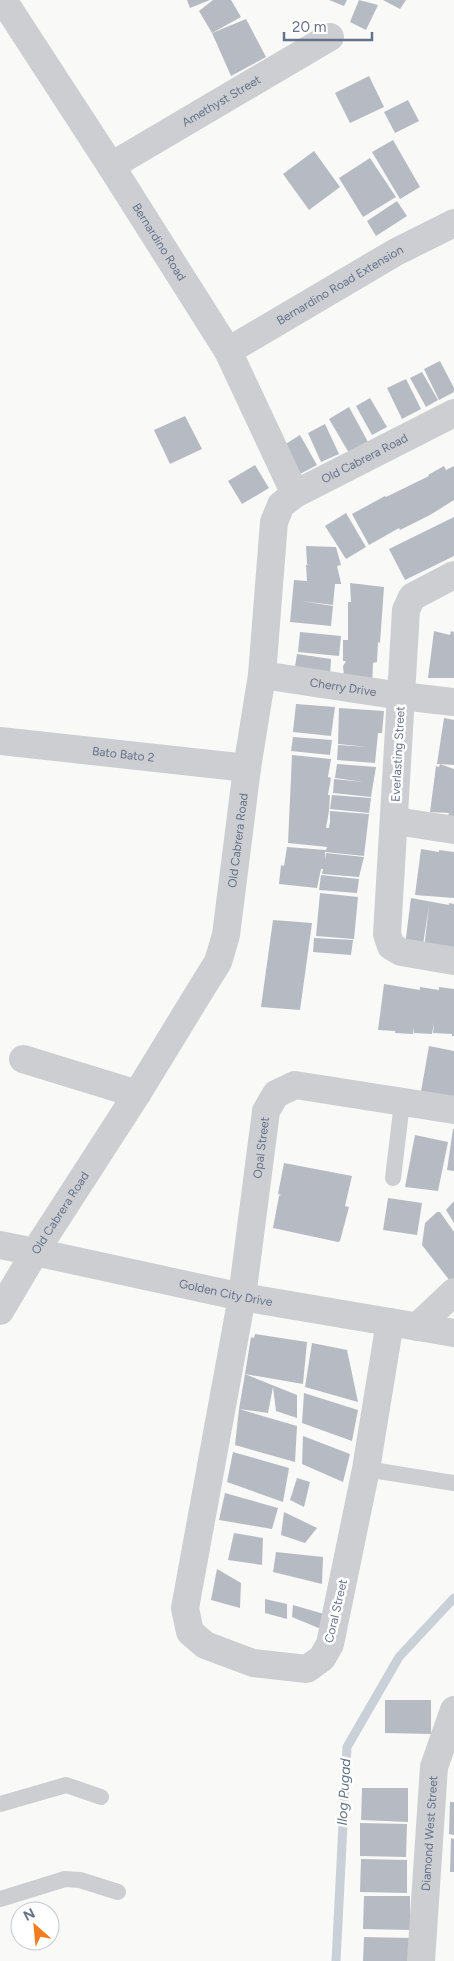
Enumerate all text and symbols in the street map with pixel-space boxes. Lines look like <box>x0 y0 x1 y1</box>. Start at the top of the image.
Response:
scale bar <box>284 10 372 42</box>
text: 20 m <box>292 18 326 36</box>
street label: Amethyst Street <box>179 72 264 130</box>
street label: Bernardino Road <box>129 201 189 283</box>
street label: Bernardino Road Extension <box>274 242 406 328</box>
street label: Old Cabrera Road <box>319 431 410 486</box>
street label: Cherry Drive <box>309 675 378 699</box>
street label: Everlasting Street <box>389 705 408 802</box>
street label: Bato Bato 2 <box>91 744 155 765</box>
street label: Old Cabrera Road <box>225 792 251 889</box>
street label: Opal Street <box>250 1116 272 1179</box>
street label: Old Cabrera Road <box>28 1169 92 1257</box>
street label: Golden City Drive <box>178 1276 274 1309</box>
street label: Coral Street <box>322 1577 350 1644</box>
water label: Ilog Pugad <box>334 1757 354 1826</box>
street label: Diamond West Street <box>419 1775 440 1891</box>
north arrow <box>10 1901 60 1951</box>
text: N <box>21 1905 38 1925</box>

